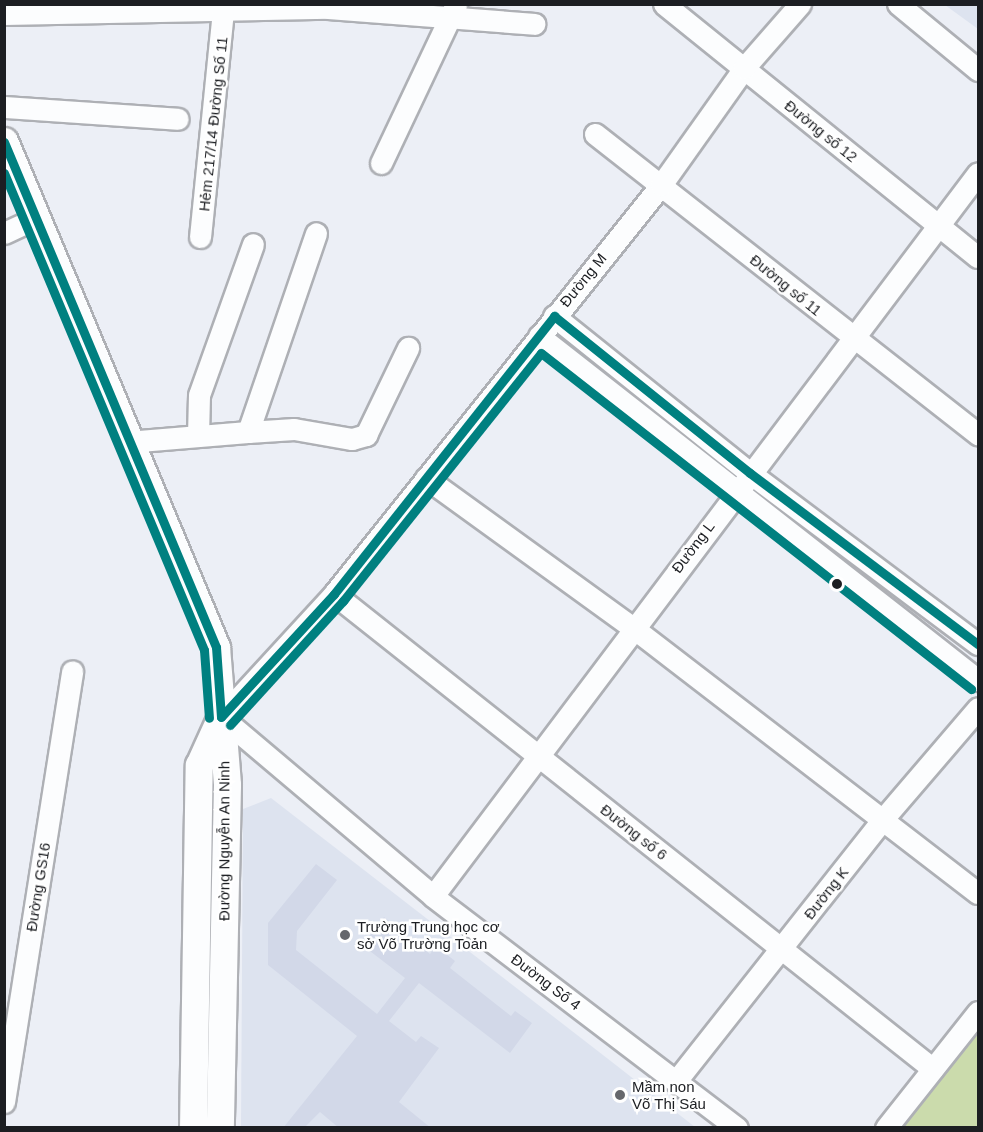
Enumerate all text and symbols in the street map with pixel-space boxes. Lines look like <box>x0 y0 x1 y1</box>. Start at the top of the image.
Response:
street label: Hẻm 217/14 Đường Số 11 <box>195 36 231 212</box>
street label: Đường số 12 <box>781 96 861 166</box>
street label: Đường M <box>556 249 610 311</box>
street label: Đường số 11 <box>746 251 826 319</box>
street label: Đường L <box>668 518 718 576</box>
unlabelled marker <box>831 578 843 590</box>
street label: Đường Nguyễn An Ninh <box>215 761 233 921</box>
street label: Đường số 6 <box>597 800 671 864</box>
street label: Đường GS16 <box>22 841 54 933</box>
street label: Đường K <box>800 863 852 923</box>
place label: Trường Trung học cơ sở Võ Trường Toản <box>357 917 500 952</box>
marker: Trường Trung học cơ sở Võ Trường Toản <box>338 928 352 942</box>
street label: Đường Số 4 <box>508 950 584 1014</box>
place label: Mầm non Võ Thị Sáu <box>632 1077 706 1112</box>
marker: Mầm non Võ Thị Sáu <box>613 1088 627 1102</box>

